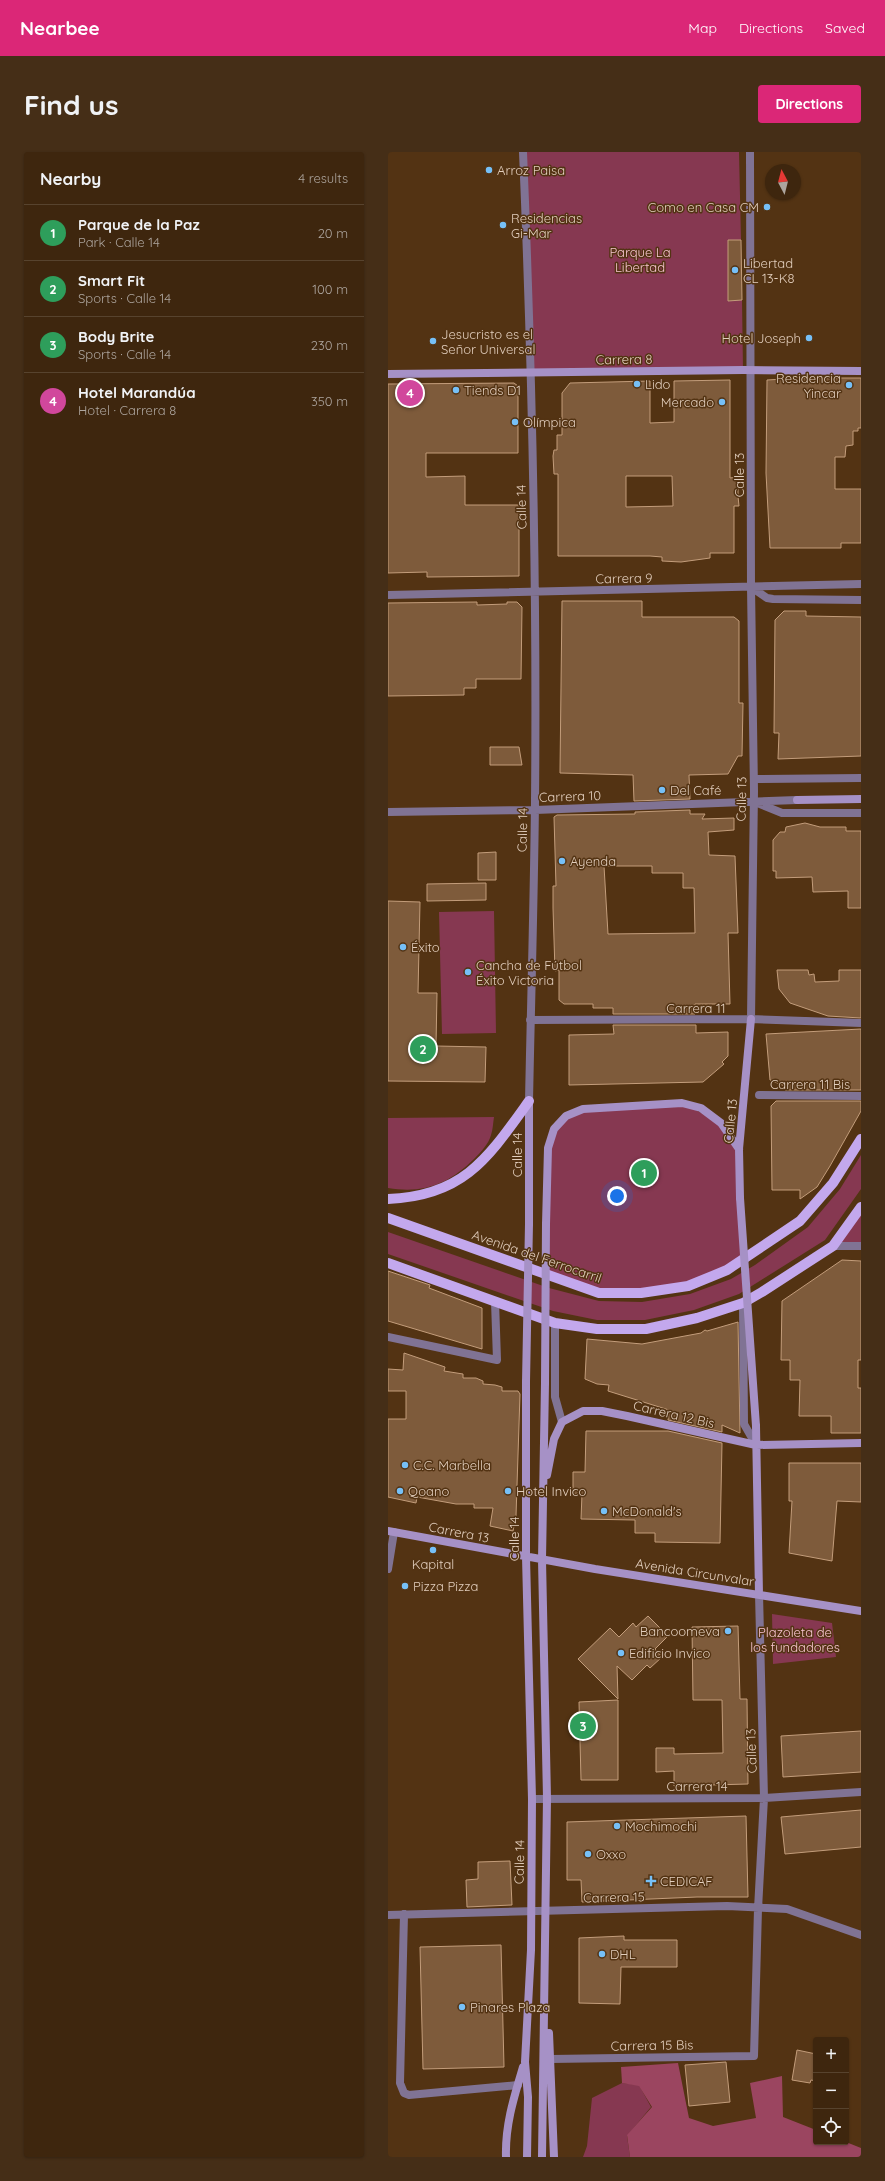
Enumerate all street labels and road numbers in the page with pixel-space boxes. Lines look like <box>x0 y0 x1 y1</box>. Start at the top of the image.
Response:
street label: Carrera 8 <box>595 351 653 367</box>
street label: Calle 13 <box>731 452 747 497</box>
street label: Calle 14 <box>513 484 529 529</box>
street label: Carrera 9 <box>595 570 653 586</box>
street label: Calle 13 <box>733 776 749 822</box>
street label: Carrera 10 <box>539 787 602 805</box>
street label: Calle 14 <box>514 807 530 852</box>
street label: Carrera 11 <box>666 1000 726 1016</box>
street label: Carrera 11 Bis <box>770 1076 850 1092</box>
street label: Calle 13 <box>720 1098 740 1144</box>
street label: Calle 14 <box>509 1133 525 1177</box>
street label: Avenida del Ferrocarril <box>470 1226 604 1286</box>
street label: Carrera 12 Bis <box>632 1397 716 1431</box>
street label: Calle 14 <box>506 1517 522 1561</box>
street label: Carrera 13 <box>427 1518 491 1546</box>
street label: Avenida Circunvalar <box>634 1555 756 1589</box>
street label: Calle 13 <box>742 1728 760 1774</box>
street label: Carrera 14 <box>666 1778 728 1794</box>
street label: Calle 14 <box>511 1839 527 1884</box>
street label: Carrera 15 <box>583 1888 645 1906</box>
street label: Carrera 15 Bis <box>611 2036 693 2054</box>

